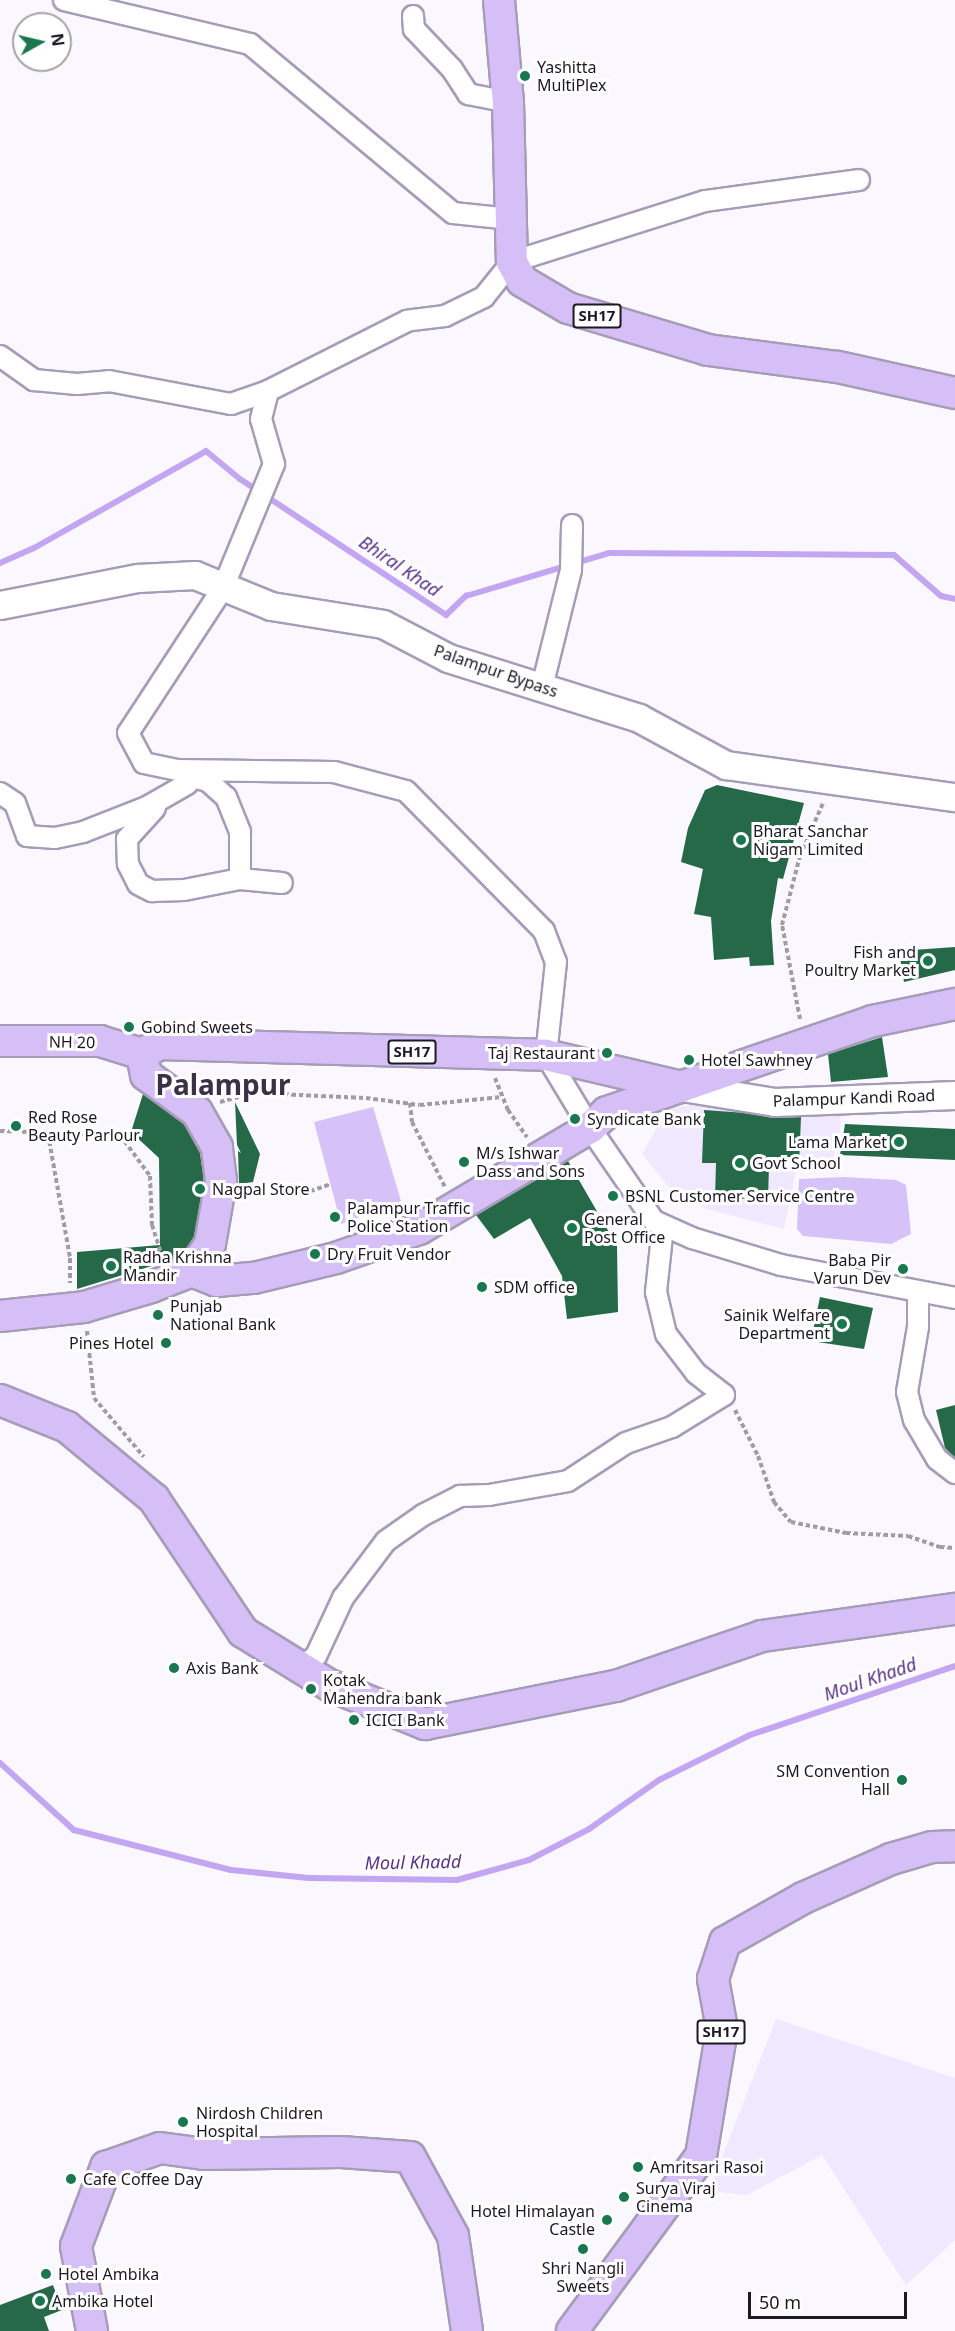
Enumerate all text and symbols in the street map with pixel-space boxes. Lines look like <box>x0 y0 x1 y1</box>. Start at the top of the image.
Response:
north arrow <box>12 12 72 72</box>
text: N <box>46 32 70 48</box>
place label: Yashitta MultiPlex <box>537 57 606 95</box>
marker: Yashitta MultiPlex <box>518 69 532 83</box>
road number: SH17 <box>572 304 622 328</box>
water label: Bhiral Khad <box>355 531 445 601</box>
street label: Palampur Bypass <box>431 641 561 701</box>
place label: Bharat Sanchar Nigam Limited <box>753 821 868 859</box>
marker: Bharat Sanchar Nigam Limited <box>734 833 748 847</box>
place label: Fish and Poultry Market <box>804 942 916 980</box>
marker: Fish and Poultry Market <box>921 954 935 968</box>
place label: Gobind Sweets <box>141 1017 253 1037</box>
marker: Gobind Sweets <box>122 1020 136 1034</box>
street label: NH 20 <box>49 1032 95 1052</box>
road number: SH17 <box>386 1040 438 1064</box>
place label: Taj Restaurant <box>488 1043 595 1063</box>
marker: Taj Restaurant <box>600 1046 614 1060</box>
place label: Hotel Sawhney <box>701 1050 813 1070</box>
marker: Hotel Sawhney <box>682 1053 696 1067</box>
district label: Palampur <box>156 1067 290 1101</box>
street label: Palampur Kandi Road <box>772 1086 936 1110</box>
place label: Red Rose Beauty Parlour <box>28 1107 140 1145</box>
place label: Syndicate Bank <box>587 1109 701 1129</box>
marker: Syndicate Bank <box>568 1112 582 1126</box>
marker: Red Rose Beauty Parlour <box>9 1119 23 1133</box>
place label: Lama Market <box>788 1132 887 1152</box>
marker: Lama Market <box>892 1135 906 1149</box>
place label: M/s Ishwar Dass and Sons <box>476 1143 585 1181</box>
place label: Govt School <box>752 1153 841 1173</box>
marker: M/s Ishwar Dass and Sons <box>457 1155 471 1169</box>
marker: Govt School <box>733 1156 747 1170</box>
place label: Nagpal Store <box>212 1179 310 1199</box>
marker: Nagpal Store <box>193 1182 207 1196</box>
place label: BSNL Customer Service Centre <box>625 1186 854 1206</box>
marker: BSNL Customer Service Centre <box>606 1189 620 1203</box>
place label: Palampur Traffic Police Station <box>347 1198 470 1236</box>
place label: General Post Office <box>584 1209 665 1247</box>
marker: Palampur Traffic Police Station <box>328 1210 342 1224</box>
marker: General Post Office <box>565 1221 579 1235</box>
place label: Dry Fruit Vendor <box>327 1244 451 1264</box>
place label: Radha Krishna Mandir <box>123 1247 232 1285</box>
marker: Dry Fruit Vendor <box>308 1247 322 1261</box>
place label: Baba Pir Varun Dev <box>814 1250 891 1288</box>
marker: Radha Krishna Mandir <box>104 1259 118 1273</box>
marker: Baba Pir Varun Dev <box>896 1262 910 1276</box>
place label: SDM office <box>494 1277 575 1297</box>
marker: SDM office <box>475 1280 489 1294</box>
place label: Punjab National Bank <box>170 1296 276 1334</box>
place label: Sainik Welfare Department <box>724 1305 830 1343</box>
marker: Punjab National Bank <box>151 1308 165 1322</box>
marker: Sainik Welfare Department <box>835 1317 849 1331</box>
place label: Pines Hotel <box>69 1333 154 1353</box>
marker: Pines Hotel <box>159 1336 173 1350</box>
water label: Moul Khadd <box>821 1653 919 1705</box>
place label: Axis Bank <box>186 1658 258 1678</box>
marker: Axis Bank <box>167 1661 181 1675</box>
place label: Kotak Mahendra bank <box>323 1670 442 1708</box>
marker: Kotak Mahendra bank <box>304 1682 318 1696</box>
place label: ICICI Bank <box>366 1710 444 1730</box>
marker: ICICI Bank <box>347 1713 361 1727</box>
place label: SM Convention Hall <box>776 1761 890 1799</box>
marker: SM Convention Hall <box>895 1773 909 1787</box>
water label: Moul Khadd <box>365 1850 461 1874</box>
road number: SH17 <box>696 2020 746 2044</box>
place label: Nirdosh Children Hospital <box>196 2103 323 2141</box>
marker: Nirdosh Children Hospital <box>174 2113 192 2131</box>
place label: Amritsari Rasoi <box>650 2157 764 2177</box>
marker: Amritsari Rasoi <box>631 2160 645 2174</box>
place label: Cafe Coffee Day <box>83 2169 203 2189</box>
marker: Cafe Coffee Day <box>64 2172 78 2186</box>
place label: Surya Viraj Cinema <box>636 2178 716 2216</box>
marker: Surya Viraj Cinema <box>617 2190 631 2204</box>
place label: Hotel Himalayan Castle <box>470 2201 595 2239</box>
marker: Hotel Himalayan Castle <box>600 2213 614 2227</box>
marker: Shri Nangli Sweets <box>576 2242 590 2256</box>
place label: Shri Nangli Sweets <box>542 2258 624 2296</box>
place label: Hotel Ambika <box>58 2264 159 2284</box>
marker: Hotel Ambika <box>39 2267 53 2281</box>
scale bar <box>751 2280 910 2318</box>
text: 50 m <box>759 2290 801 2314</box>
place label: Ambika Hotel <box>52 2291 153 2311</box>
marker: Ambika Hotel <box>33 2294 47 2308</box>

